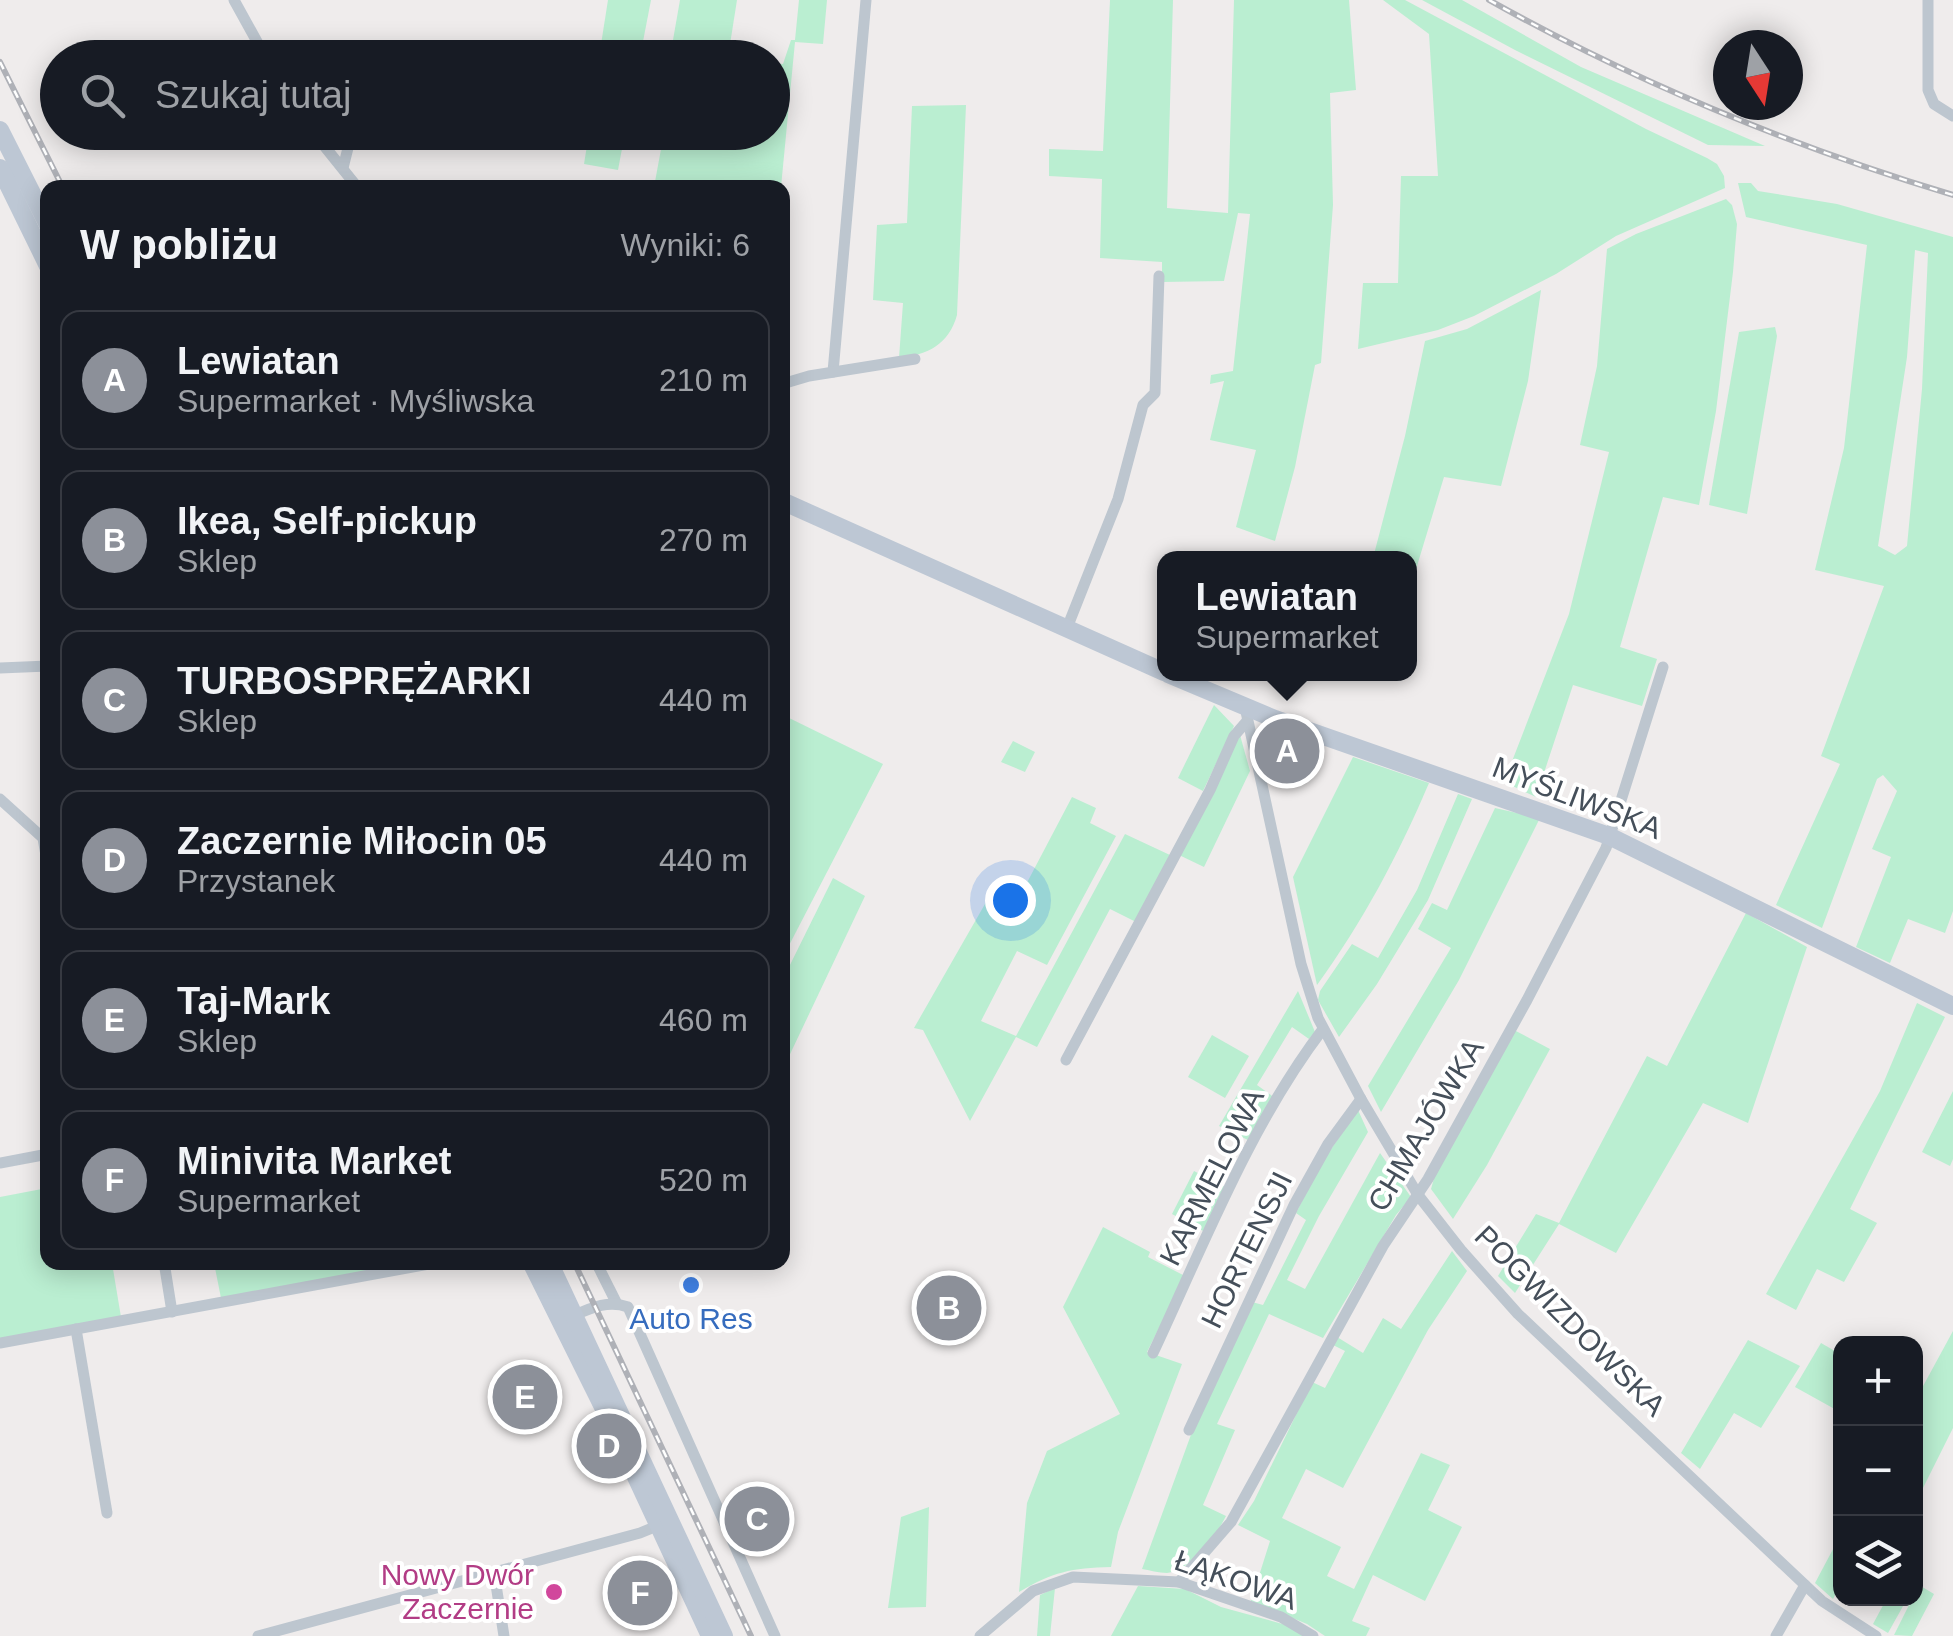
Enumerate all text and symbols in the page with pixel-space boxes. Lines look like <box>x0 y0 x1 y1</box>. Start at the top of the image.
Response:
north arrow <box>1713 30 1803 120</box>
search box <box>40 40 790 150</box>
icon: search <box>75 68 130 123</box>
text: Szukaj tutaj <box>155 74 351 116</box>
text: W pobliżu <box>80 221 278 268</box>
text: Wyniki: 6 <box>620 227 750 263</box>
text: Lewiatan <box>177 340 340 382</box>
text: A <box>103 362 126 398</box>
text: 210 m <box>659 362 748 398</box>
text: Supermarket · Myśliwska <box>177 383 534 419</box>
text: Ikea, Self-pickup <box>177 500 477 542</box>
text: B <box>103 522 126 558</box>
text: 270 m <box>659 522 748 558</box>
text: Sklep <box>177 543 257 579</box>
popup <box>1157 551 1417 681</box>
text: Lewiatan <box>1195 576 1358 618</box>
text: Supermarket <box>1195 619 1379 655</box>
text: TURBOSPRĘŻARKI <box>177 660 532 702</box>
text: C <box>103 682 126 718</box>
text: 440 m <box>659 682 748 718</box>
text: Sklep <box>177 703 257 739</box>
pin: A <box>1254 714 1320 788</box>
street label: MYŚLIWSKA <box>1488 750 1666 845</box>
text: Zaczernie Miłocin 05 <box>177 820 547 862</box>
text: D <box>103 842 126 878</box>
text: 440 m <box>659 842 748 878</box>
text: Przystanek <box>177 863 335 899</box>
your location <box>985 875 1036 926</box>
text: Taj-Mark <box>177 980 330 1022</box>
text: E <box>104 1002 125 1038</box>
text: 460 m <box>659 1002 748 1038</box>
text: Sklep <box>177 1023 257 1059</box>
street label: CHMAJÓWKA <box>1361 1033 1490 1217</box>
street label: KARMELOWA <box>1153 1083 1270 1271</box>
text: Minivita Market <box>177 1140 452 1182</box>
text: F <box>105 1162 124 1198</box>
text: 520 m <box>659 1162 748 1198</box>
street label: HORTENSJI <box>1195 1166 1299 1333</box>
text: Supermarket <box>177 1183 360 1219</box>
street label: POGWIZDOWSKA <box>1469 1219 1672 1422</box>
pin: B <box>916 1270 982 1346</box>
marker: Auto Res <box>680 1274 702 1296</box>
place label: Auto Res <box>629 1302 753 1335</box>
map controls <box>1833 1336 1923 1606</box>
button: + <box>1833 1336 1923 1426</box>
pin: E <box>492 1360 558 1434</box>
pin: D <box>576 1408 642 1484</box>
button: − <box>1833 1426 1923 1516</box>
pin: C <box>724 1482 790 1556</box>
button: layers <box>1833 1516 1923 1606</box>
street label: ŁĄKOWA <box>1171 1543 1302 1616</box>
pin: F <box>608 1556 672 1630</box>
place label: Nowy Dwór Zaczernie <box>381 1558 534 1625</box>
marker: Nowy Dwór Zaczernie <box>543 1581 565 1603</box>

